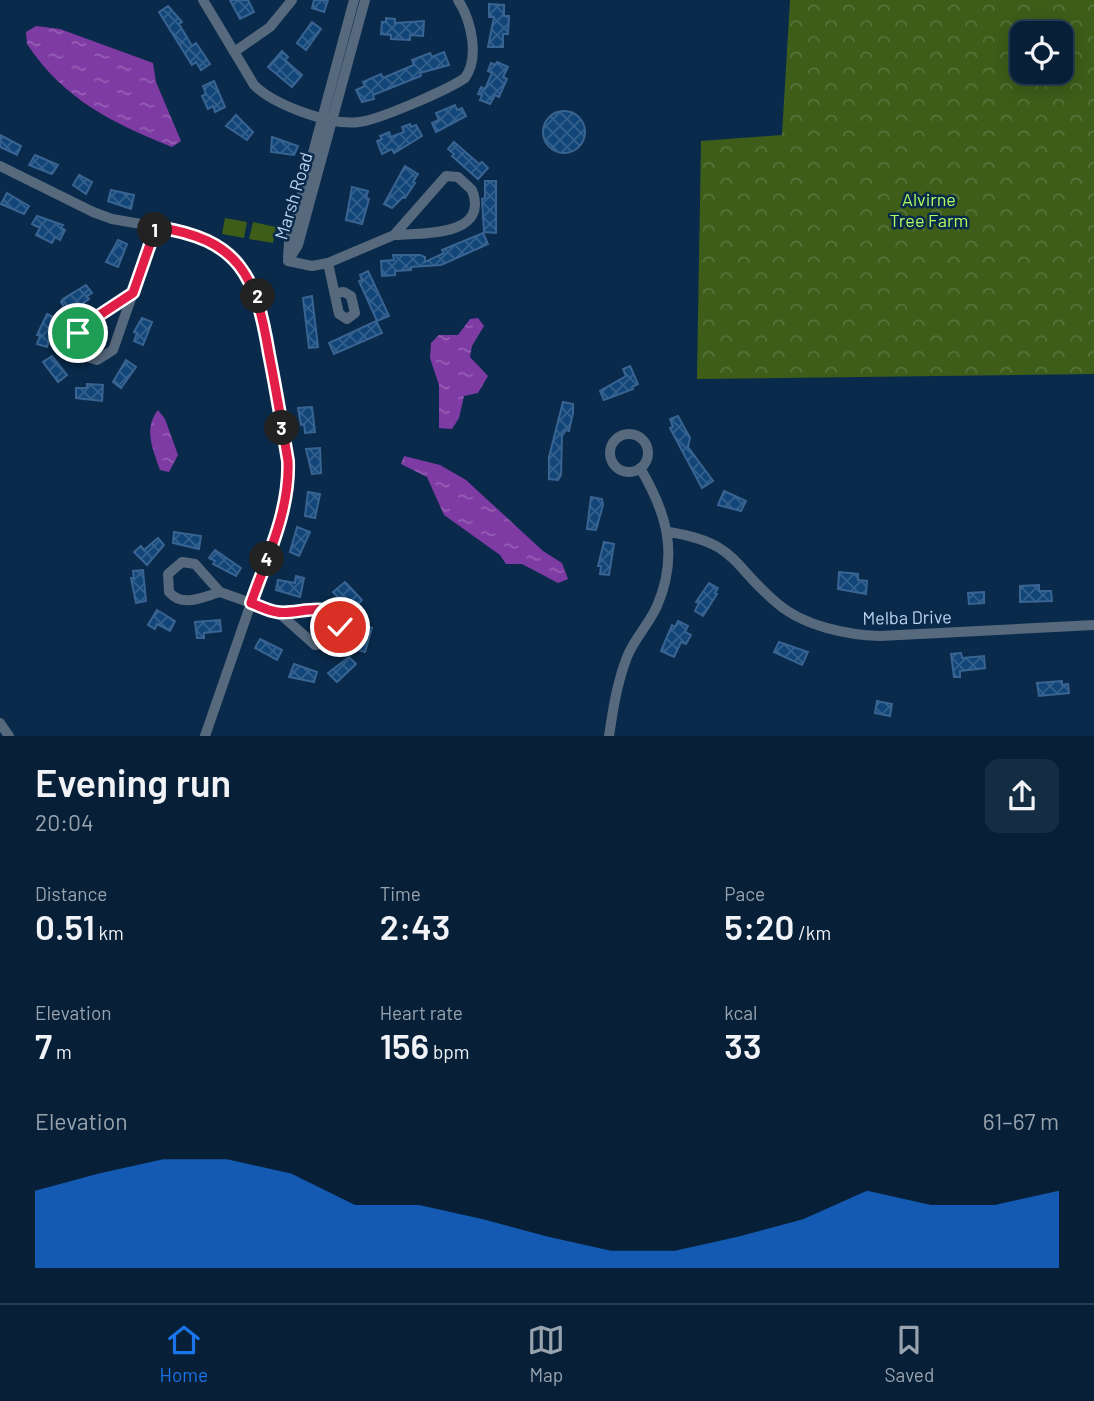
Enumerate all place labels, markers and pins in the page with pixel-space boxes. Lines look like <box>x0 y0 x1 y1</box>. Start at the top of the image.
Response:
pin: 1 <box>138 212 172 247</box>
pin: 2 <box>240 278 276 314</box>
pin <box>48 303 108 363</box>
pin: 3 <box>264 410 300 446</box>
pin: 4 <box>250 542 284 576</box>
pin <box>310 597 370 657</box>

